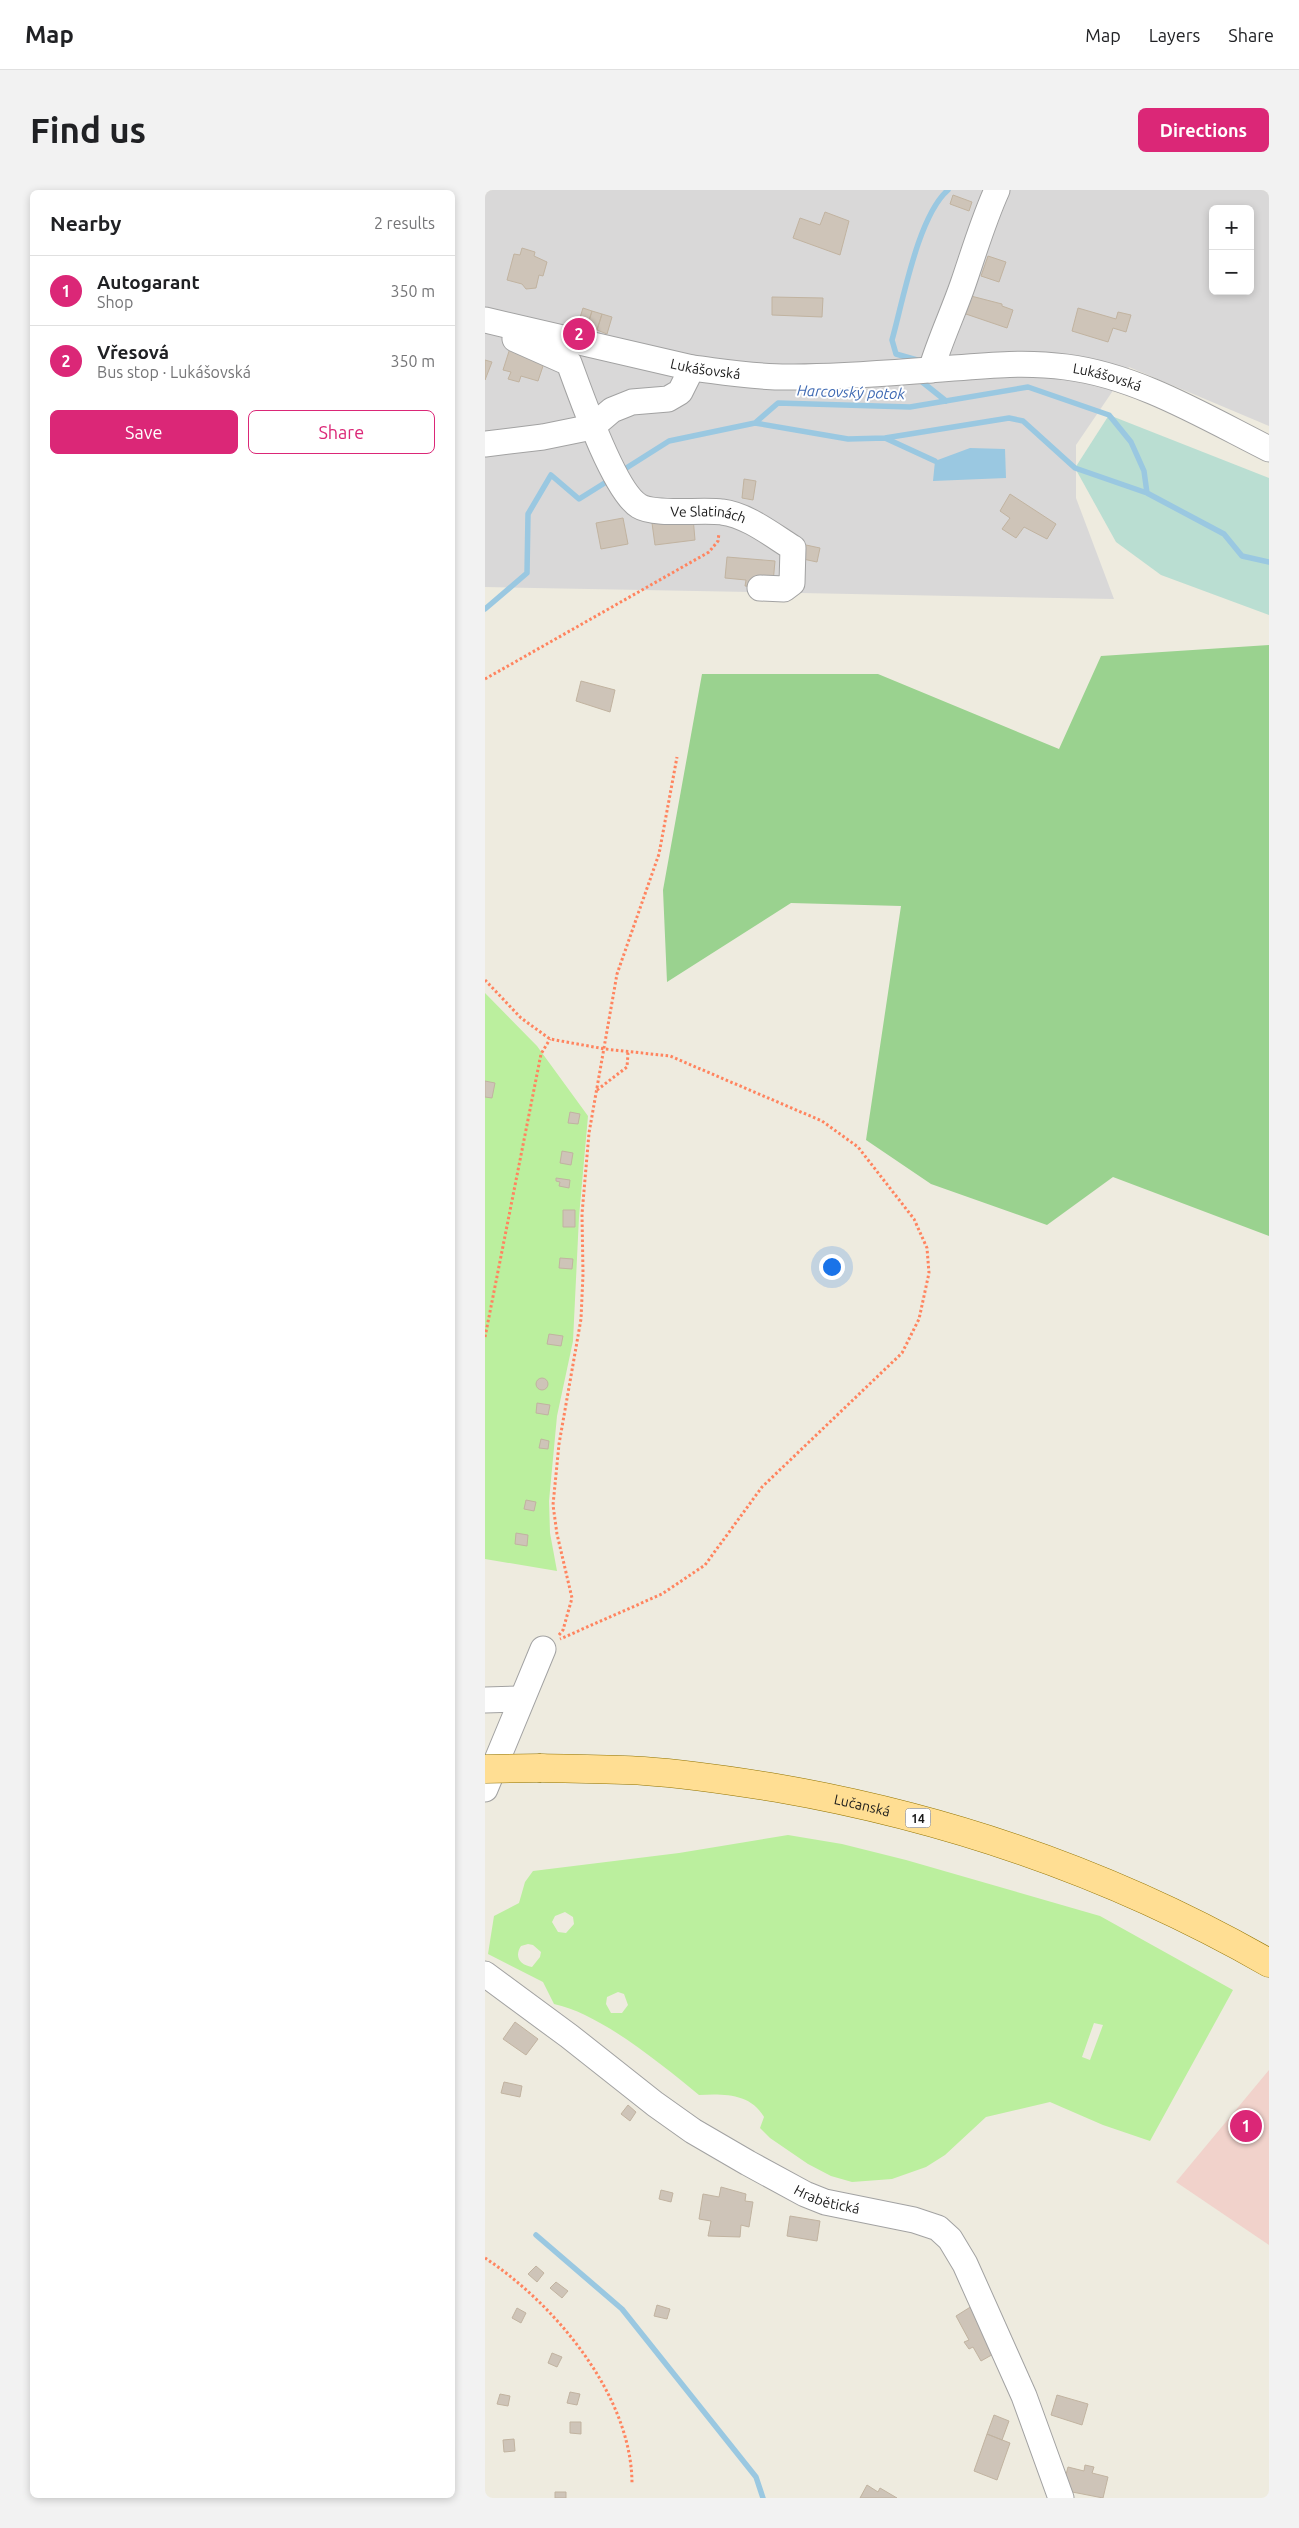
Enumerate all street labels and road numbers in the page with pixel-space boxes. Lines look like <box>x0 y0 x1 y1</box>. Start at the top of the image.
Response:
street label: Lukášovská <box>669 355 741 382</box>
street label: Lukášovská <box>1072 360 1144 394</box>
street label: Ve Slatinách <box>670 503 749 526</box>
street label: Lučanská <box>833 1791 892 1820</box>
road number: 14 <box>905 1809 931 1828</box>
street label: Hrabětická <box>791 2182 861 2217</box>

